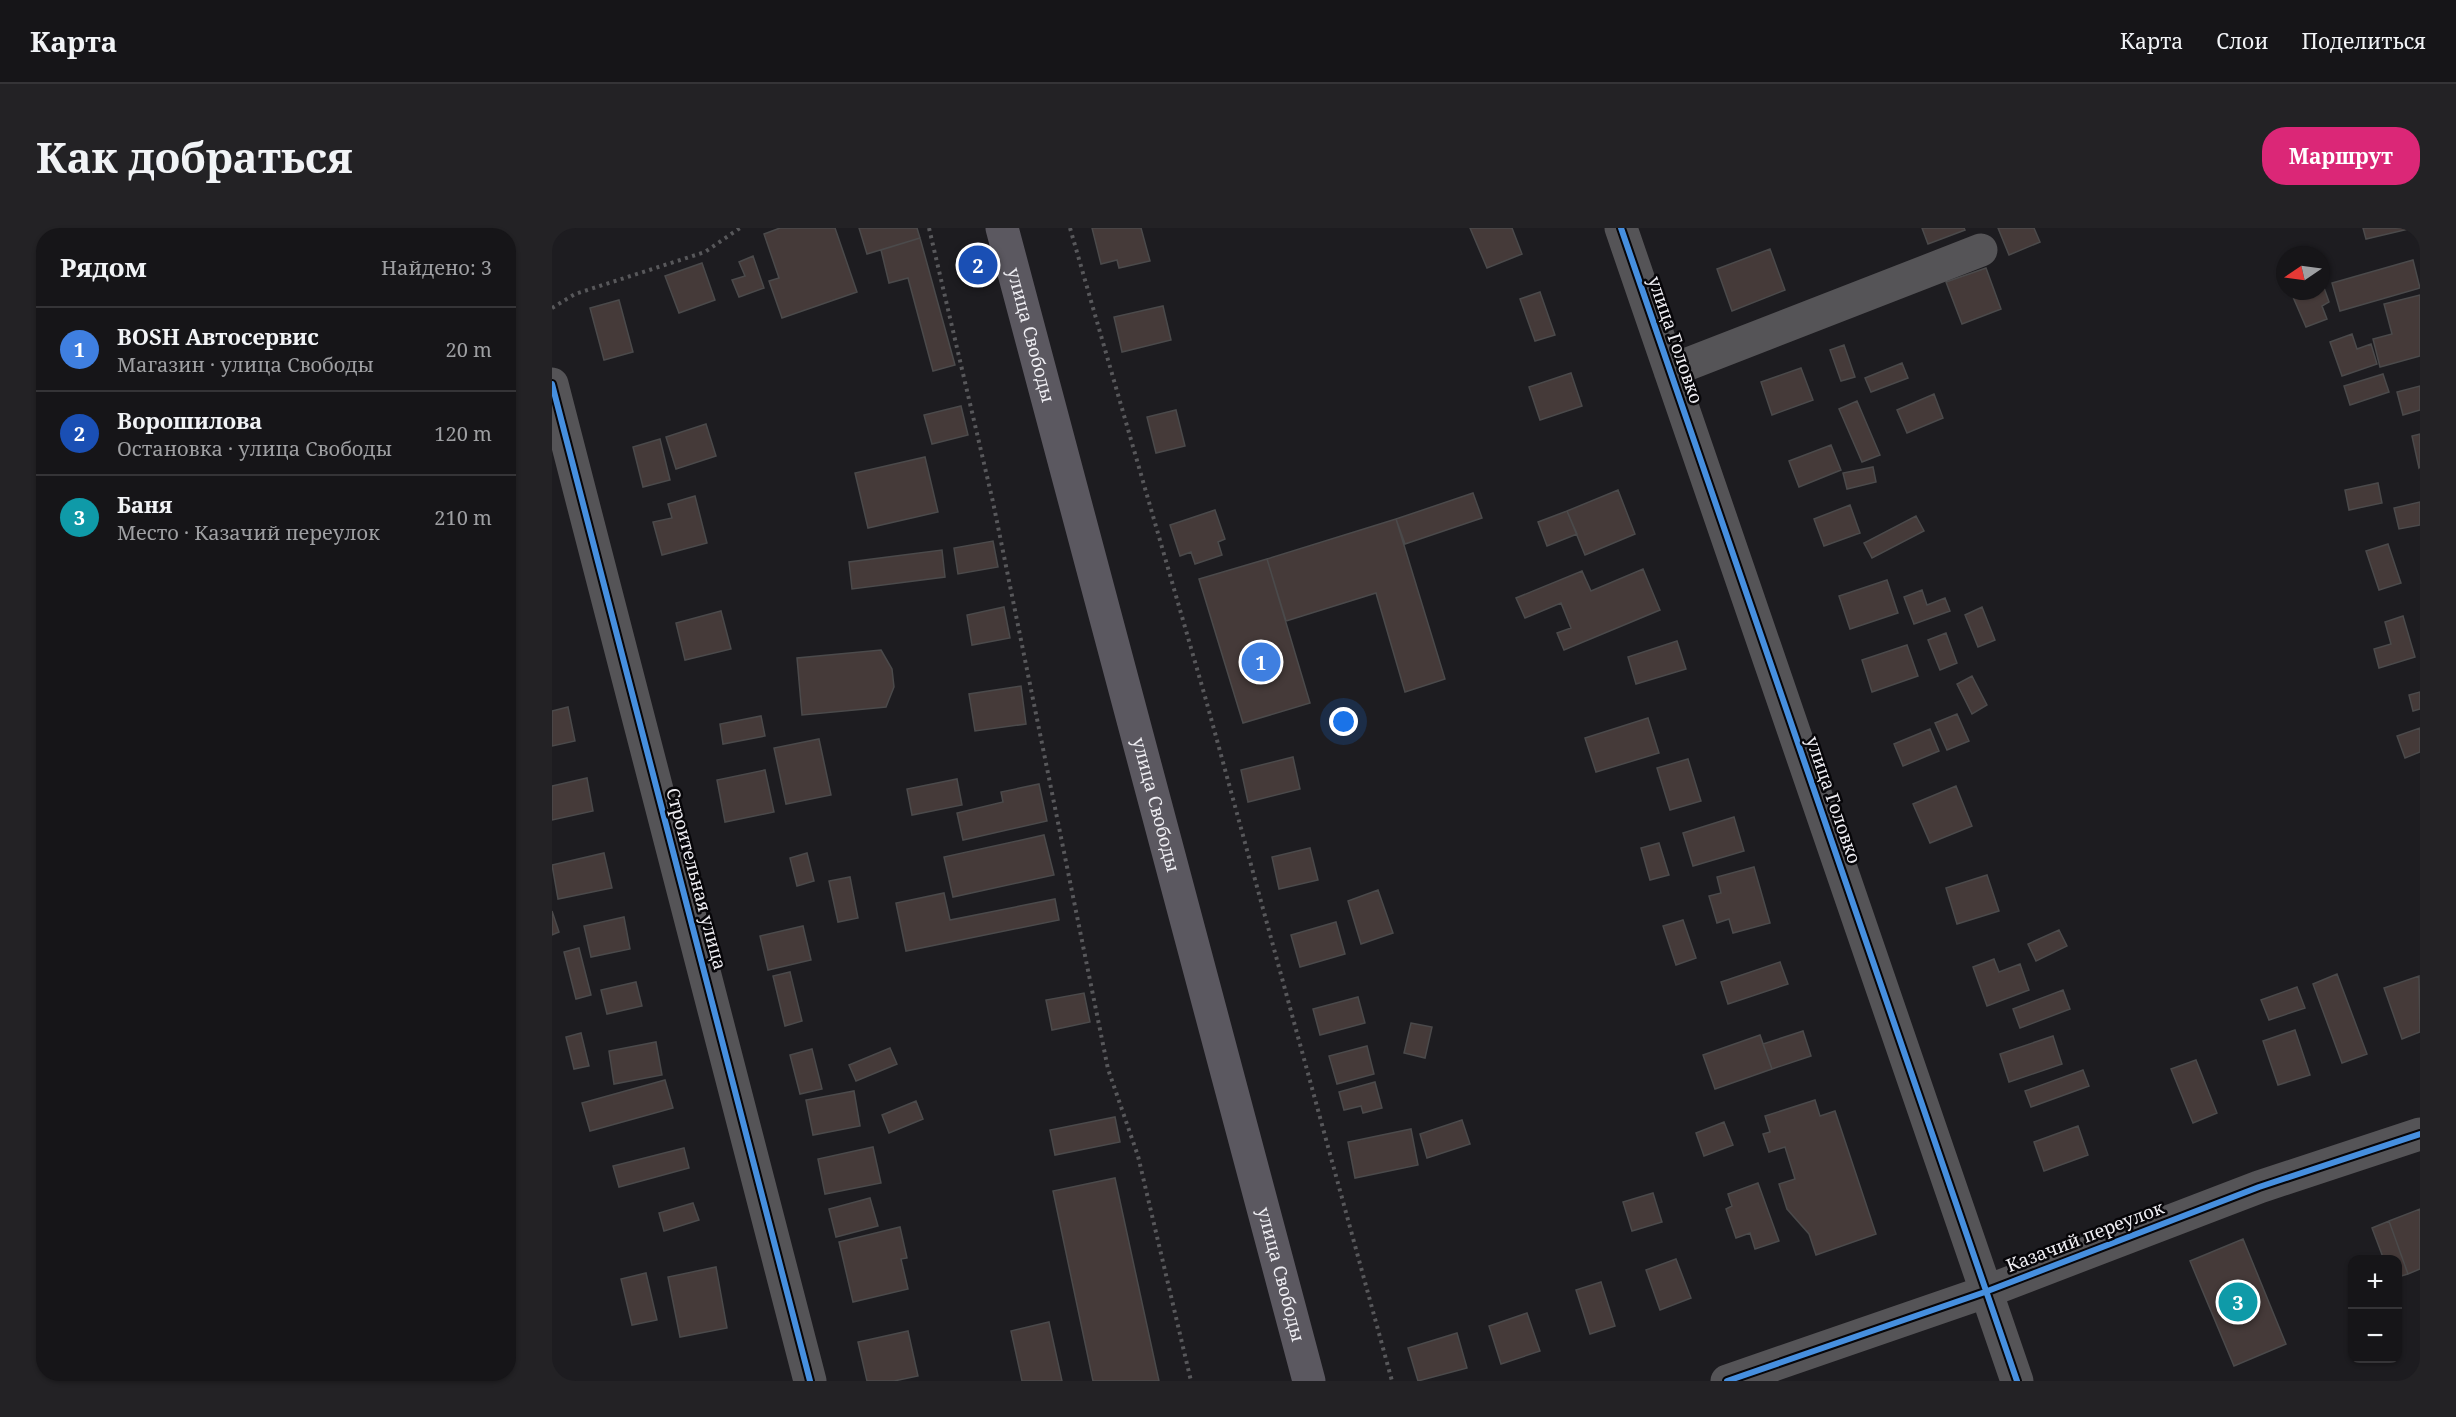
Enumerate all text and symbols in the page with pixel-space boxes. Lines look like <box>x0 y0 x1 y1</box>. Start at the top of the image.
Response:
text: Карта <box>30 22 117 60</box>
text: Карта <box>2120 27 2183 55</box>
text: Слои <box>2216 27 2268 55</box>
text: Поделиться <box>2301 27 2426 55</box>
button: Маршрут <box>2262 127 2420 185</box>
text: Как добраться <box>36 128 353 185</box>
pin: 2 <box>958 243 998 288</box>
north arrow <box>2276 246 2330 300</box>
text: Рядом <box>60 249 147 285</box>
text: Найдено: 3 <box>381 254 492 281</box>
street label: улица Свободы <box>1002 265 1061 405</box>
street label: улица Головко <box>1643 273 1709 407</box>
text: BOSH Автосервис <box>117 321 319 351</box>
text: 1 <box>74 336 85 363</box>
text: 20 m <box>446 336 492 363</box>
text: Магазин · улица Свободы <box>117 351 374 378</box>
text: Ворошилова <box>117 405 262 435</box>
text: 2 <box>74 420 85 447</box>
text: 120 m <box>434 420 492 447</box>
text: Остановка · улица Свободы <box>117 435 392 462</box>
text: Баня <box>117 489 172 519</box>
text: 3 <box>74 504 85 531</box>
text: 210 m <box>434 504 492 531</box>
text: Место · Казачий переулок <box>117 519 380 546</box>
pin: 1 <box>1242 640 1280 684</box>
your location <box>1329 707 1358 736</box>
street label: улица Головко <box>1801 733 1867 867</box>
street label: улица Свободы <box>1127 735 1186 875</box>
street label: Строительная улица <box>661 785 733 972</box>
street label: Казачий переулок <box>2002 1195 2167 1277</box>
street label: улица Свободы <box>1252 1204 1311 1345</box>
map controls <box>2348 1255 2402 1363</box>
button: + <box>2348 1255 2402 1309</box>
pin: 3 <box>2218 1280 2258 1324</box>
button: − <box>2348 1309 2402 1363</box>

